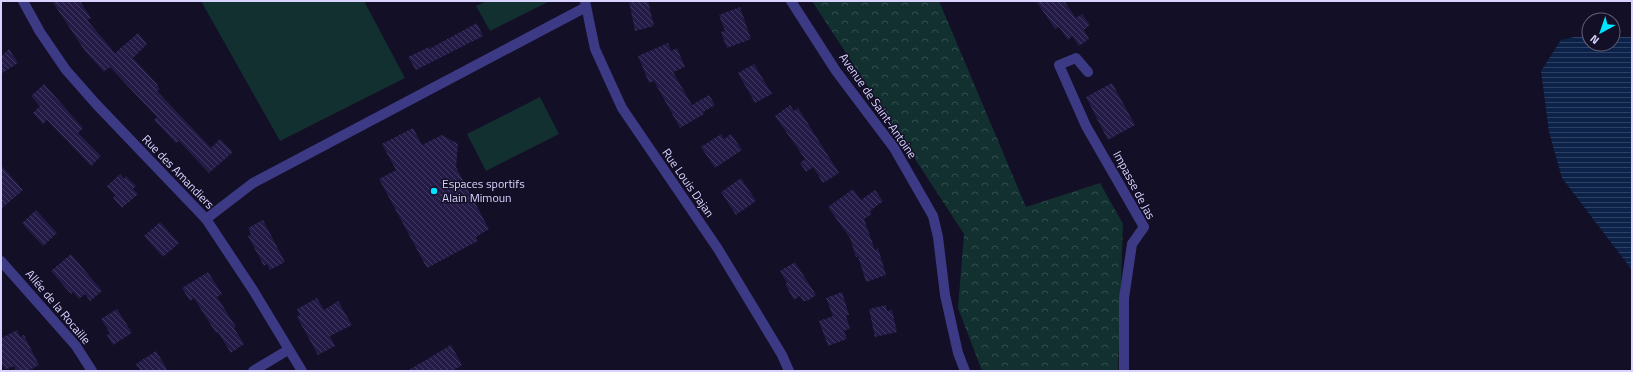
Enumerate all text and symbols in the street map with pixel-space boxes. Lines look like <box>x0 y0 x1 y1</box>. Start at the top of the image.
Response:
north arrow <box>1581 12 1621 52</box>
text: N <box>1587 31 1603 48</box>
street label: Avenue de Saint-Antoine <box>835 49 922 162</box>
street label: Rue des Amandiers <box>138 130 219 214</box>
street label: Rue Louis Dajan <box>658 144 719 221</box>
street label: Impasse de Jas <box>1108 147 1161 223</box>
place label: Espaces sportifs Alain Mimoun <box>442 174 525 207</box>
marker: Espaces sportifs Alain Mimoun <box>429 186 439 196</box>
street label: Allée de la Rocaille <box>21 265 96 348</box>

